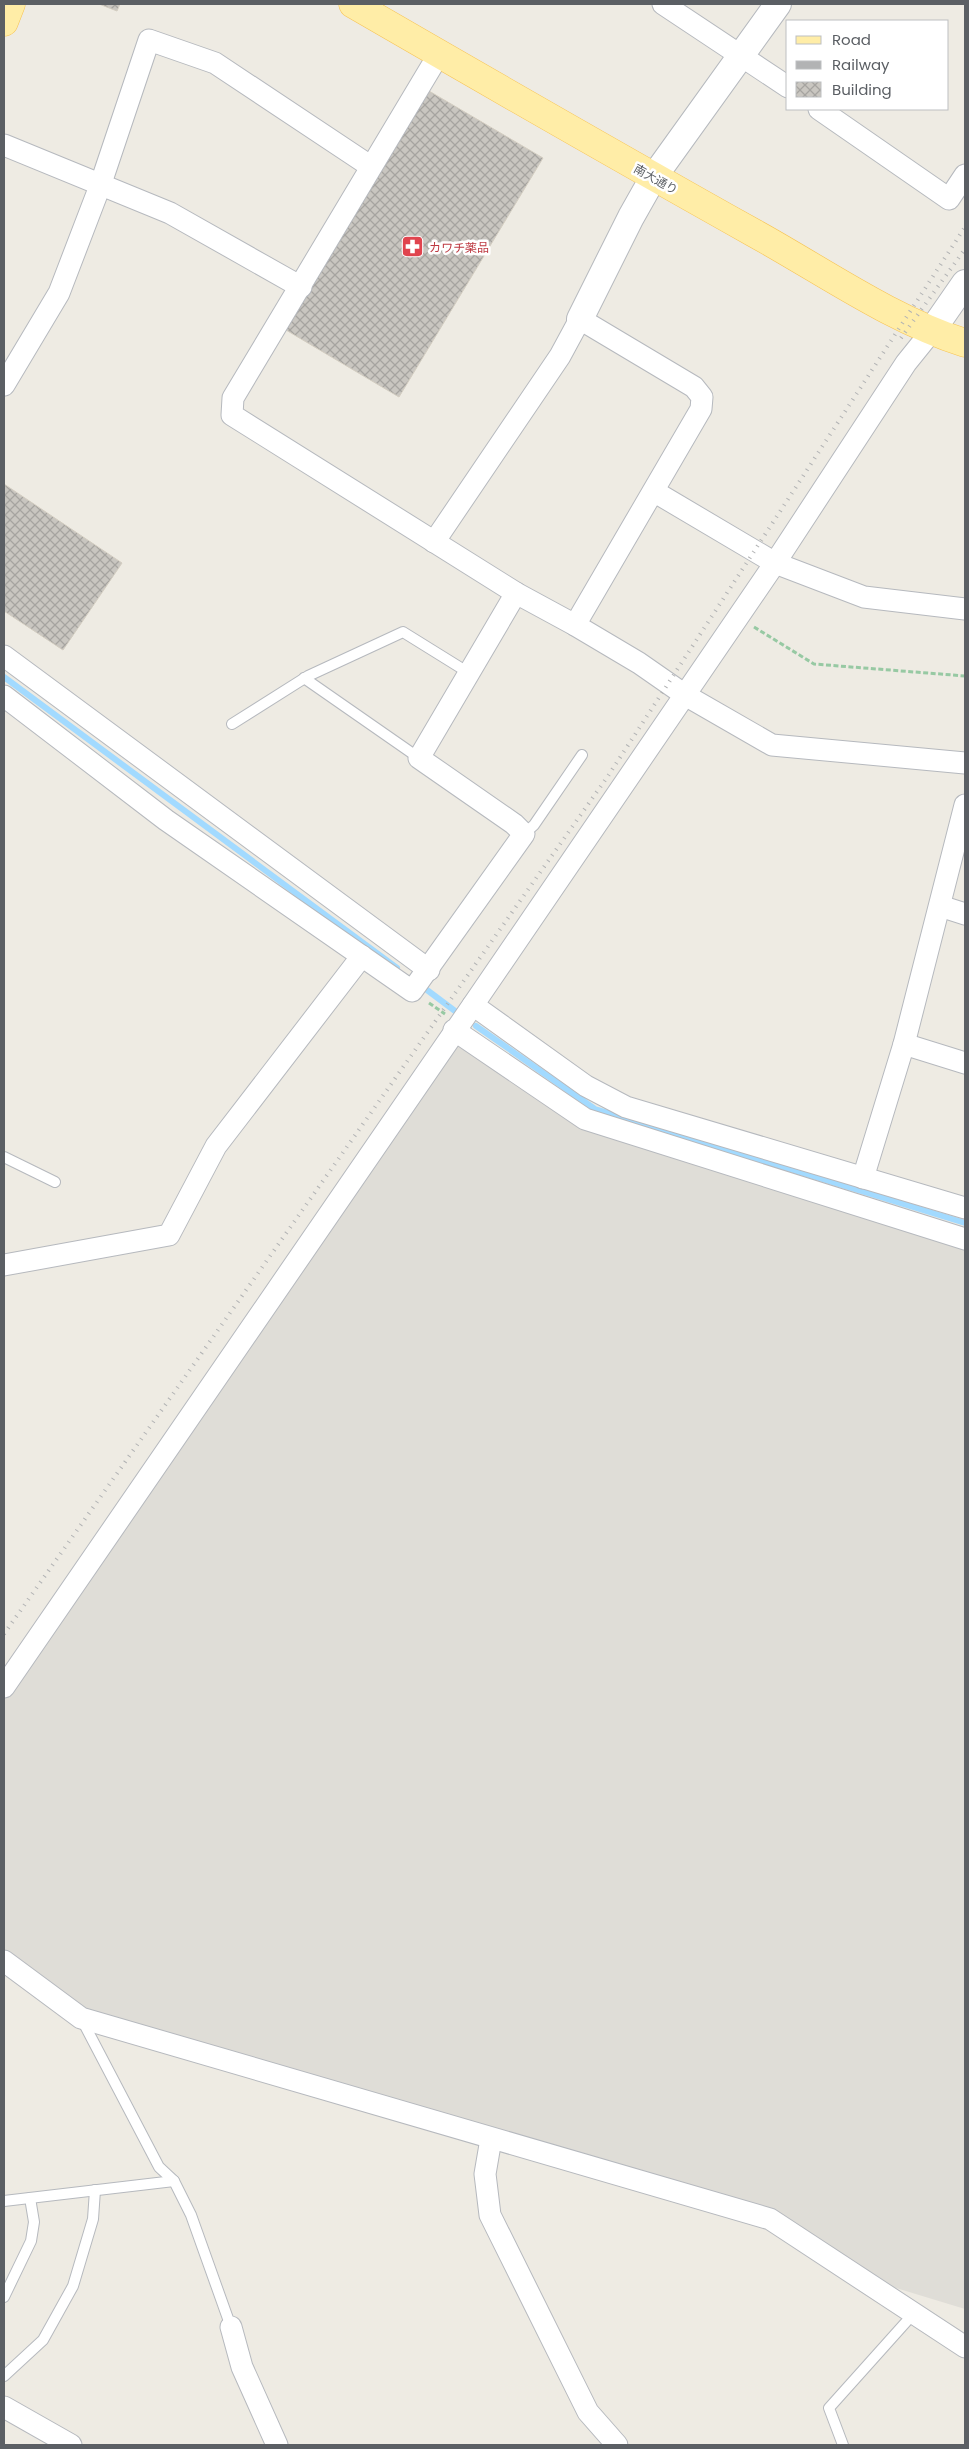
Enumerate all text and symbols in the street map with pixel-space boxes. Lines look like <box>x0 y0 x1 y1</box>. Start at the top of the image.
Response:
legend <box>786 20 949 110</box>
text: Road <box>832 29 871 50</box>
text: Railway <box>832 54 890 75</box>
text: Building <box>832 79 892 100</box>
street label: 南大通り <box>631 160 681 198</box>
pharmacy icon: カワチ薬品 <box>401 235 425 259</box>
place label: カワチ薬品 <box>429 239 489 256</box>

